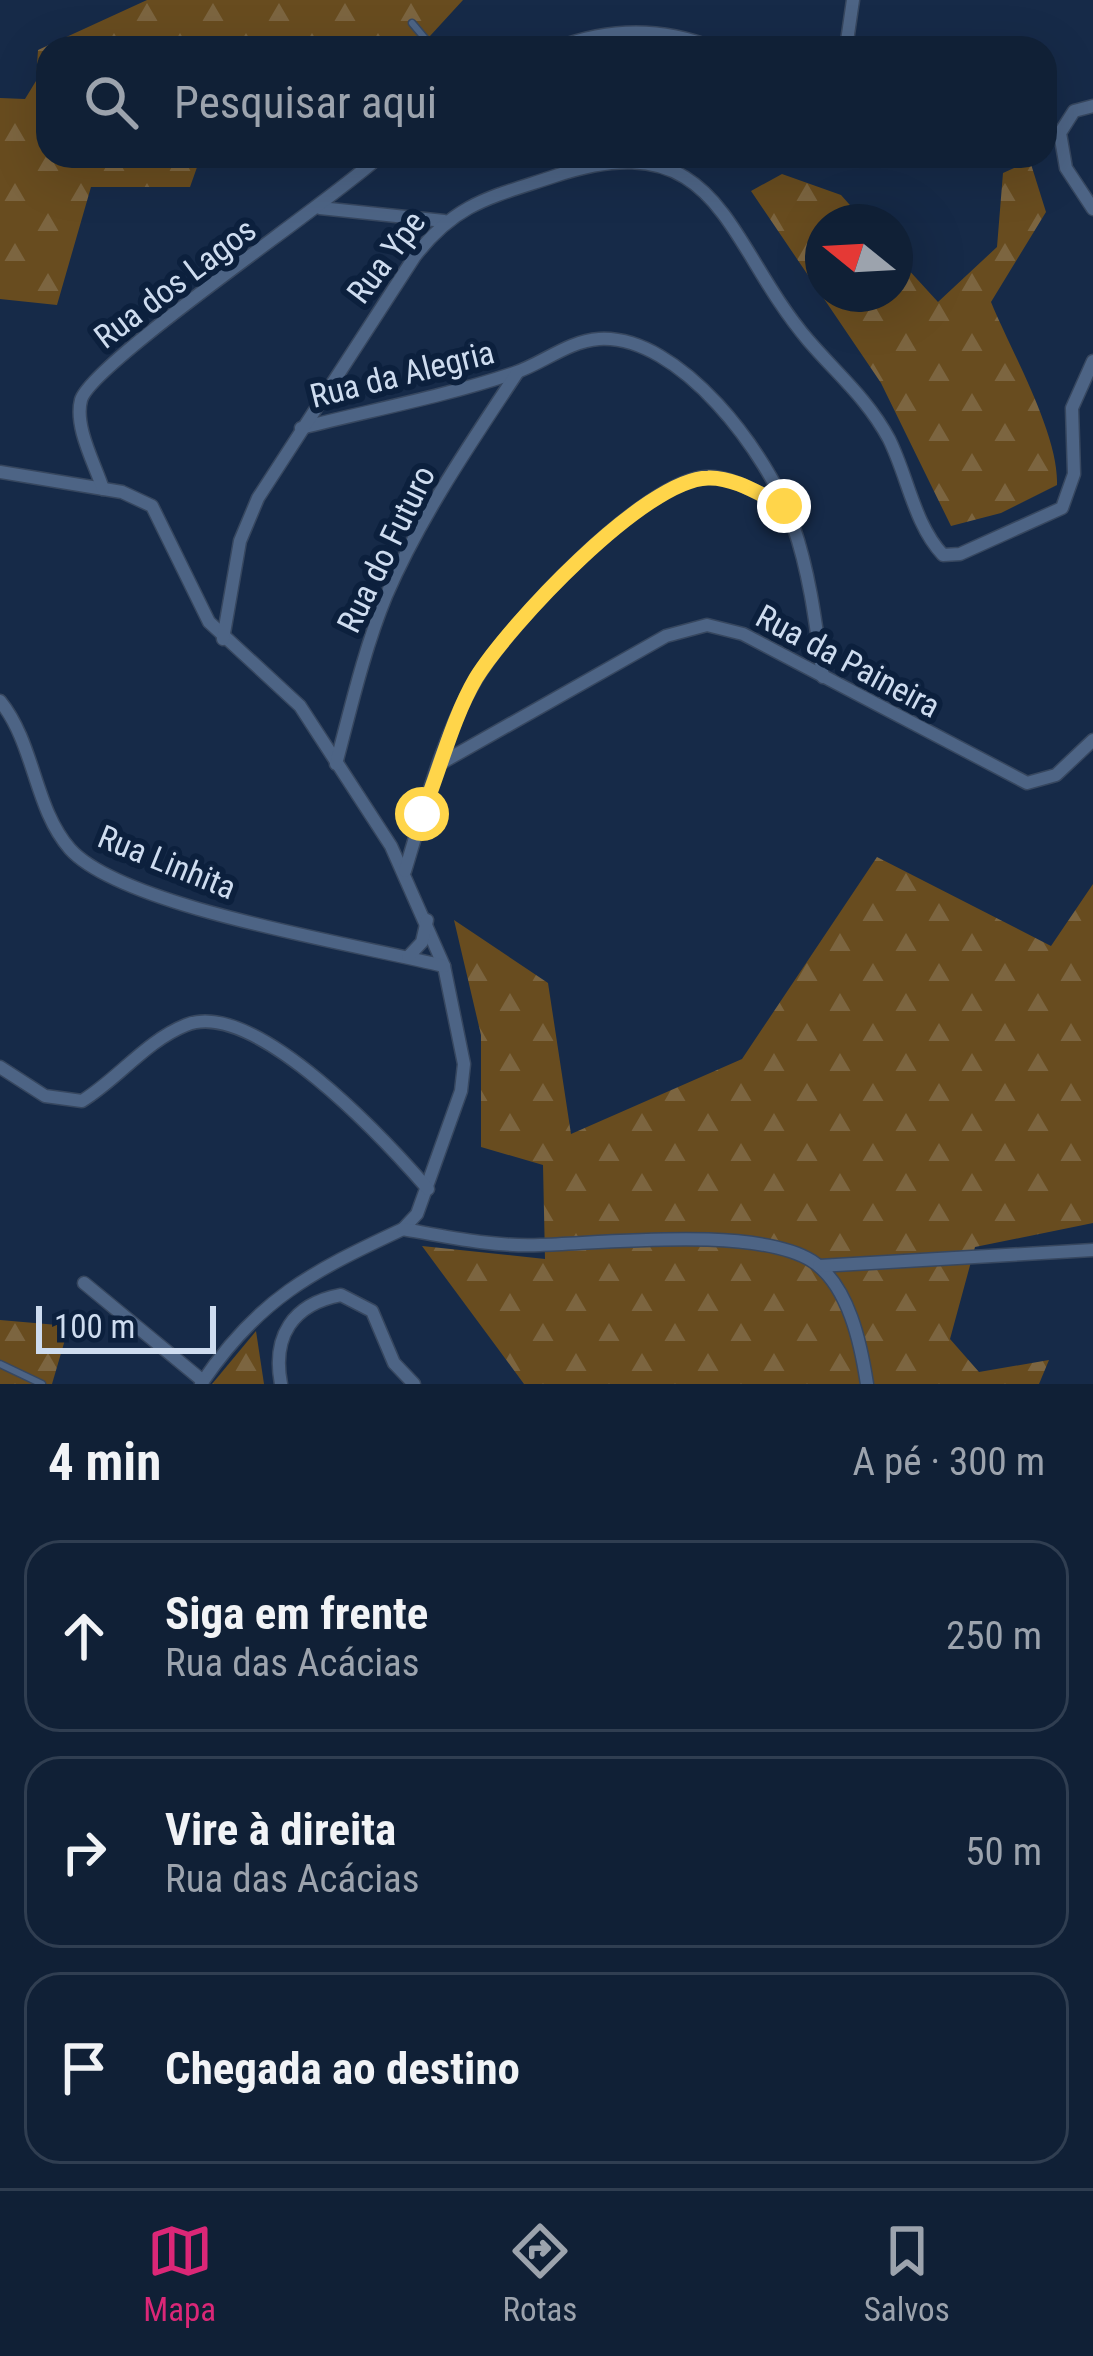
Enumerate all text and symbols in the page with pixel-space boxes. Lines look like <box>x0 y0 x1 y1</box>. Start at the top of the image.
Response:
search box <box>36 36 1057 168</box>
icon: search <box>78 69 144 135</box>
text: Pesquisar aqui <box>174 76 437 129</box>
street label: Rua Ype <box>339 203 433 311</box>
north arrow <box>805 204 913 312</box>
street label: Rua dos Lagos <box>87 210 263 356</box>
street label: Rua da Alegria <box>306 332 498 416</box>
street label: Rua do Futuro <box>329 459 443 639</box>
route end <box>757 479 811 533</box>
street label: Rua da Paineira <box>750 596 946 726</box>
route start <box>395 787 449 841</box>
street label: Rua Linhita <box>92 817 242 907</box>
scale bar <box>36 1300 216 1353</box>
text: 100 m <box>54 1307 135 1346</box>
text: 4 min <box>48 1433 161 1492</box>
text: A pé · 300 m <box>853 1439 1045 1485</box>
text: Siga em frente <box>165 1587 428 1640</box>
icon: ahead <box>51 1603 117 1669</box>
text: 250 m <box>946 1613 1042 1659</box>
text: Rua das Acácias <box>165 1640 420 1686</box>
text: Vire à direita <box>165 1803 396 1856</box>
icon: right <box>51 1819 117 1885</box>
text: 50 m <box>965 1829 1042 1875</box>
text: Rua das Acácias <box>165 1856 420 1902</box>
icon: arrive <box>51 2035 117 2101</box>
text: Chegada ao destino <box>165 2042 520 2095</box>
tab: Mapa <box>143 2218 216 2329</box>
tab: Rotas <box>503 2218 577 2329</box>
tab: Salvos <box>864 2218 950 2329</box>

